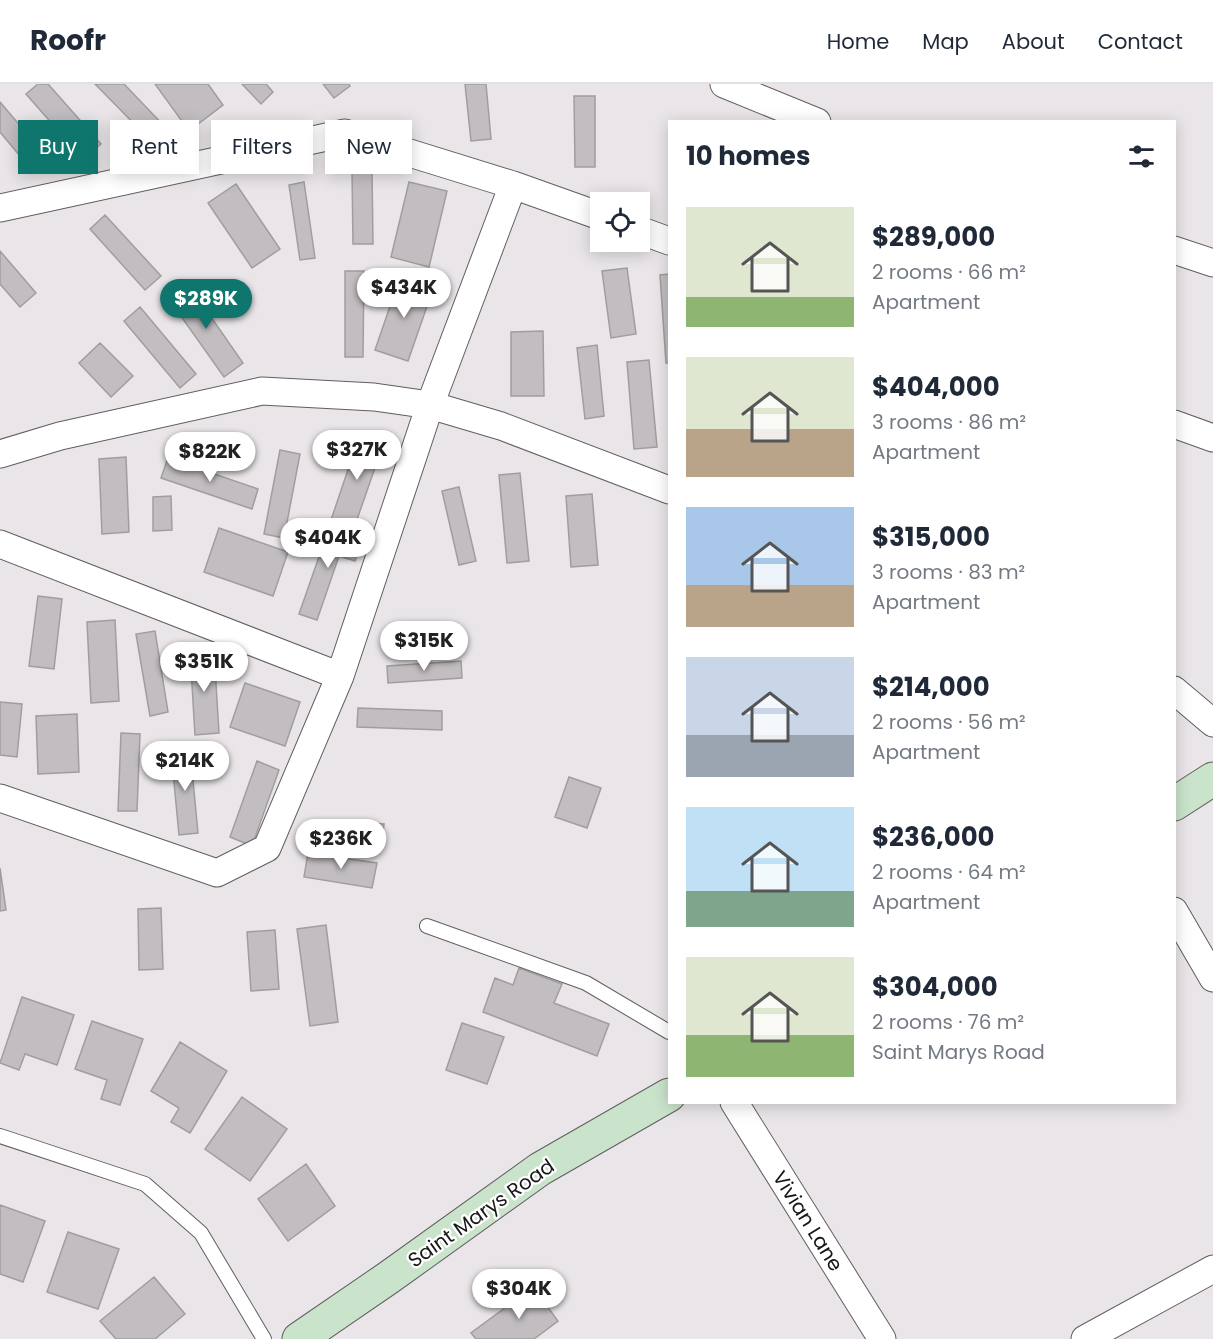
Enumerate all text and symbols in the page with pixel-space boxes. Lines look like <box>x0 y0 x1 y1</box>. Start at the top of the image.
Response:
text: Roofr <box>30 21 106 60</box>
text: Home <box>827 27 889 56</box>
text: Map <box>922 27 969 56</box>
text: About <box>1002 27 1065 56</box>
text: Contact <box>1098 27 1183 56</box>
chip: Buy <box>18 120 98 174</box>
chip: Rent <box>110 120 199 174</box>
chip: Filters <box>211 120 313 174</box>
chip: New <box>325 120 412 174</box>
text: 10 homes <box>686 138 810 174</box>
icon: filters <box>1125 140 1158 173</box>
map controls <box>590 192 650 252</box>
button: locate <box>590 192 650 252</box>
text: $289,000 <box>872 219 995 255</box>
icon: home <box>734 231 806 303</box>
text: 2 rooms · 66 m² <box>872 258 1026 286</box>
pin: $434K <box>362 268 446 319</box>
text: $434K <box>371 273 437 301</box>
pin: $289K <box>164 279 248 330</box>
text: $289K <box>174 284 238 312</box>
text: Apartment <box>872 288 980 316</box>
text: $404,000 <box>872 369 1000 405</box>
icon: home <box>734 381 806 453</box>
text: 3 rooms · 86 m² <box>872 408 1026 436</box>
pin: $327K <box>315 430 399 481</box>
pin: $822K <box>168 432 252 483</box>
text: $327K <box>326 435 388 463</box>
text: $822K <box>179 437 241 465</box>
text: Apartment <box>872 438 980 466</box>
pin: $404K <box>286 518 370 569</box>
text: $315,000 <box>872 519 990 555</box>
text: $404K <box>294 523 362 551</box>
icon: home <box>734 531 806 603</box>
text: 3 rooms · 83 m² <box>872 558 1025 586</box>
text: Apartment <box>872 588 980 616</box>
pin: $315K <box>382 621 466 672</box>
text: $315K <box>394 626 454 654</box>
pin: $351K <box>162 642 246 693</box>
text: $351K <box>174 647 234 675</box>
text: $214,000 <box>872 669 990 705</box>
icon: home <box>734 681 806 753</box>
text: 2 rooms · 56 m² <box>872 708 1026 736</box>
text: Apartment <box>872 738 980 766</box>
pin: $214K <box>143 741 227 792</box>
text: $214K <box>155 746 215 774</box>
pin: $236K <box>299 819 383 870</box>
text: $236,000 <box>872 819 995 855</box>
text: $236K <box>309 824 373 852</box>
icon: home <box>734 831 806 903</box>
text: 2 rooms · 64 m² <box>872 858 1026 886</box>
text: Apartment <box>872 888 980 916</box>
text: $304,000 <box>872 969 998 1005</box>
icon: home <box>734 981 806 1053</box>
text: 2 rooms · 76 m² <box>872 1008 1024 1036</box>
text: Saint Marys Road <box>872 1038 1045 1066</box>
street label: Saint Marys Road <box>402 1152 560 1274</box>
street label: Vivian Lane <box>766 1165 850 1277</box>
pin: $304K <box>477 1269 561 1320</box>
text: $304K <box>486 1274 552 1302</box>

